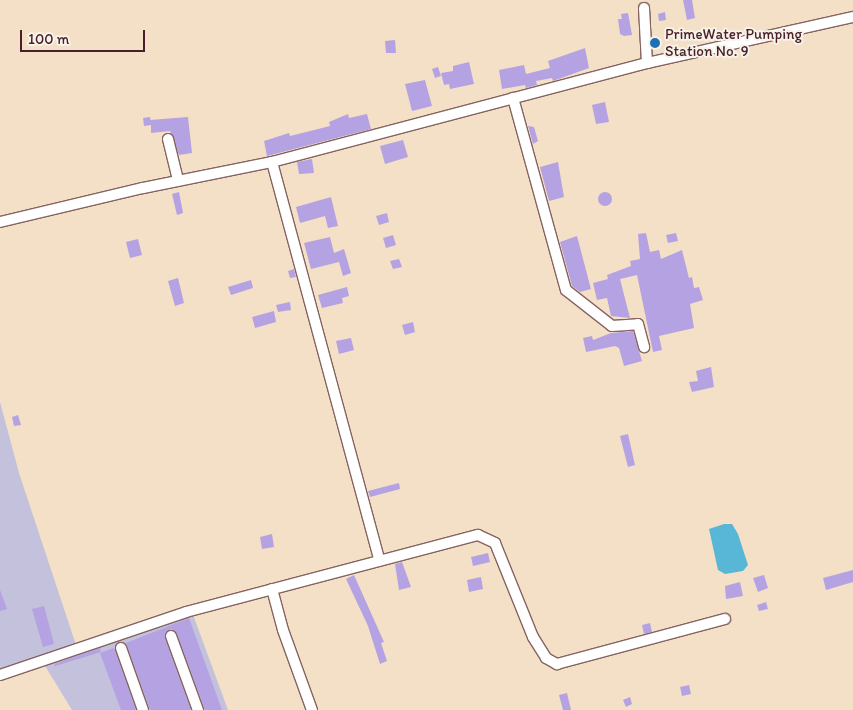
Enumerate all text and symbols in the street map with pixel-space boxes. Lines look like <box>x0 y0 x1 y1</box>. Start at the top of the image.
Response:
scale bar <box>22 20 148 52</box>
place label: PrimeWater Pumping Station No. 9 <box>665 25 802 60</box>
text: 100 m <box>28 30 69 48</box>
marker: PrimeWater Pumping Station No. 9 <box>649 37 661 49</box>

